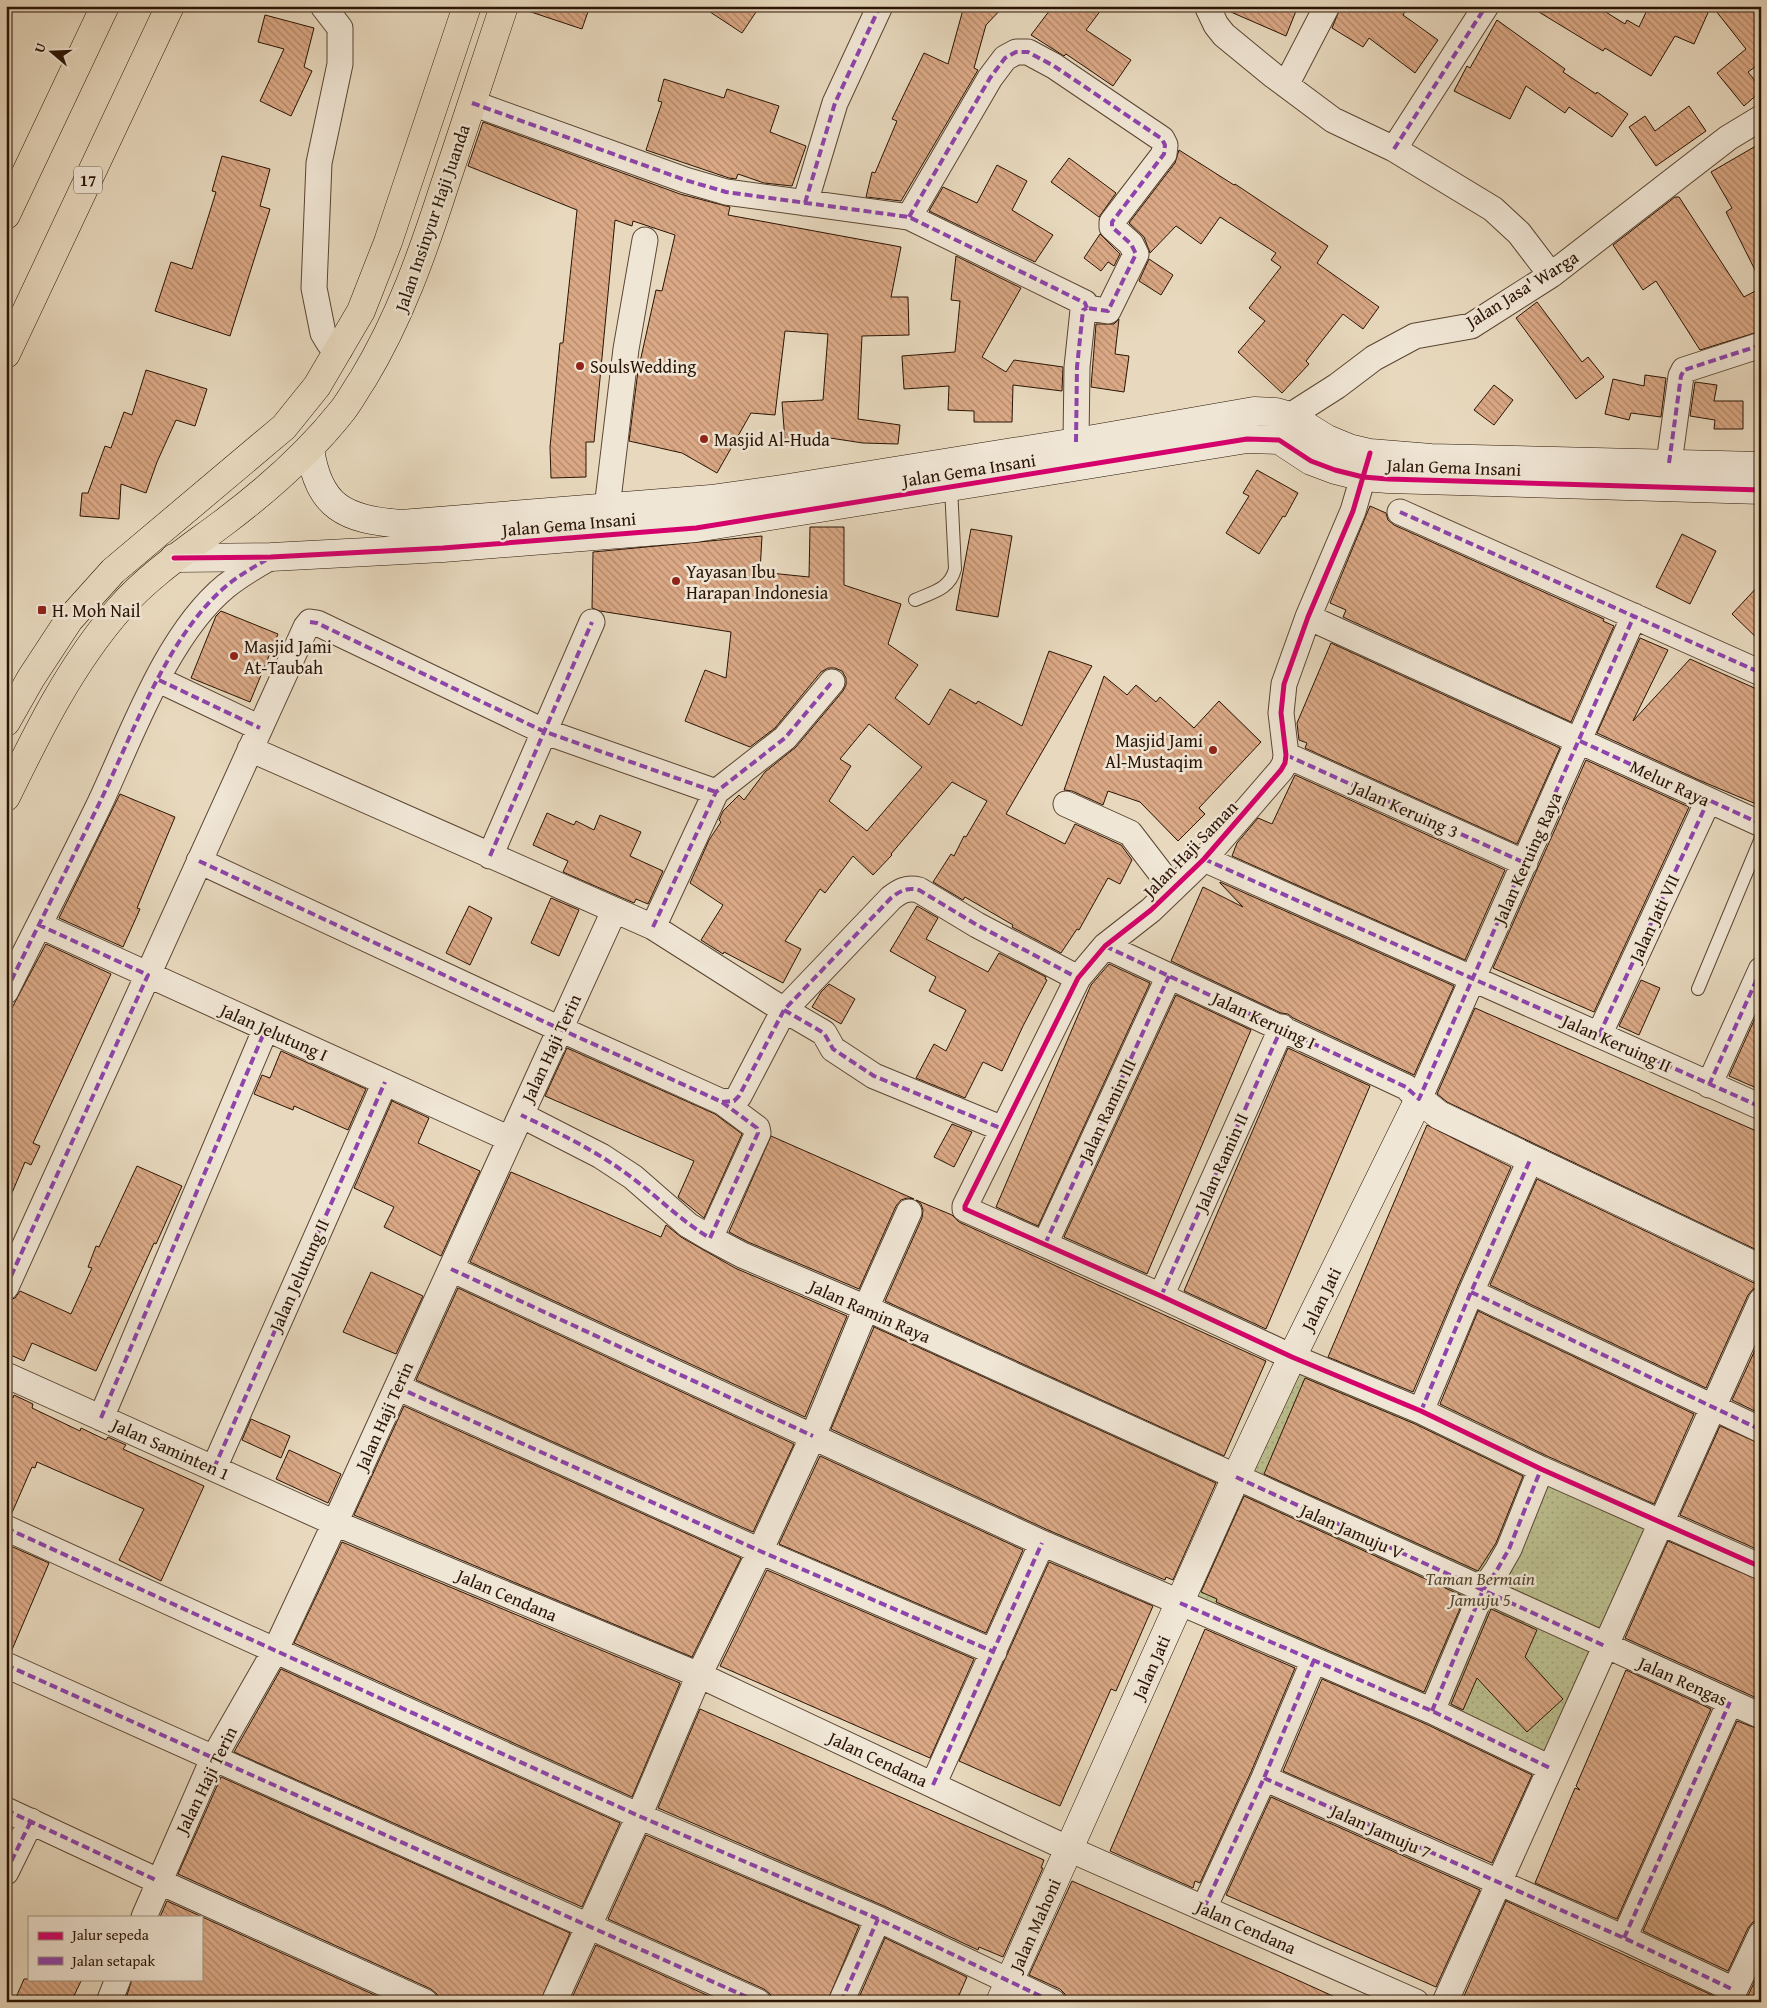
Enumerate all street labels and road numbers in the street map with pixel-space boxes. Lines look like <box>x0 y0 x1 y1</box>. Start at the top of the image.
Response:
street label: Jalan Insinyur Haji Juanda <box>387 120 477 317</box>
road number: 17 <box>74 166 102 194</box>
street label: Jalan Jasa' Warga <box>1459 243 1584 335</box>
street label: Jalan Gema Insani <box>898 446 1038 494</box>
street label: Jalan Gema Insani <box>1384 451 1522 483</box>
street label: Jalan Gema Insani <box>499 505 637 543</box>
street label: Melur Raya <box>1626 753 1715 813</box>
street label: Jalan Keruing 3 <box>1345 773 1463 845</box>
street label: Jalan Keruing Raya <box>1485 787 1568 930</box>
street label: Jalan Haji Saman <box>1135 794 1244 905</box>
street label: Jalan Jati VII <box>1621 870 1686 968</box>
street label: Jalan Keruing I <box>1206 983 1320 1056</box>
street label: Jalan Haji Terin <box>513 989 588 1108</box>
street label: Jalan Jelutung I <box>214 995 332 1068</box>
street label: Jalan Keruing II <box>1556 1006 1676 1079</box>
street label: Jalan Ramin III <box>1070 1054 1143 1168</box>
street label: Jalan Ramin II <box>1186 1108 1255 1218</box>
street label: Jalan Jelutung II <box>261 1214 336 1338</box>
street label: Jalan Jati <box>1293 1263 1348 1337</box>
street label: Jalan Ramin Raya <box>803 1271 936 1350</box>
street label: Jalan Haji Terin <box>347 1357 420 1477</box>
street label: Jalan Saminten 1 <box>106 1410 234 1487</box>
street label: Jalan Jamuju V <box>1294 1495 1408 1566</box>
street label: Jalan Cendana <box>451 1561 562 1628</box>
street label: Jalan Jati <box>1124 1631 1177 1705</box>
street label: Jalan Rengas <box>1632 1648 1732 1713</box>
street label: Jalan Haji Terin <box>167 1722 244 1840</box>
street label: Jalan Cendana <box>822 1723 933 1794</box>
street label: Jalan Jamuju 7 <box>1325 1796 1436 1865</box>
street label: Jalan Mahoni <box>1002 1874 1068 1978</box>
street label: Jalan Cendana <box>1190 1892 1301 1961</box>

